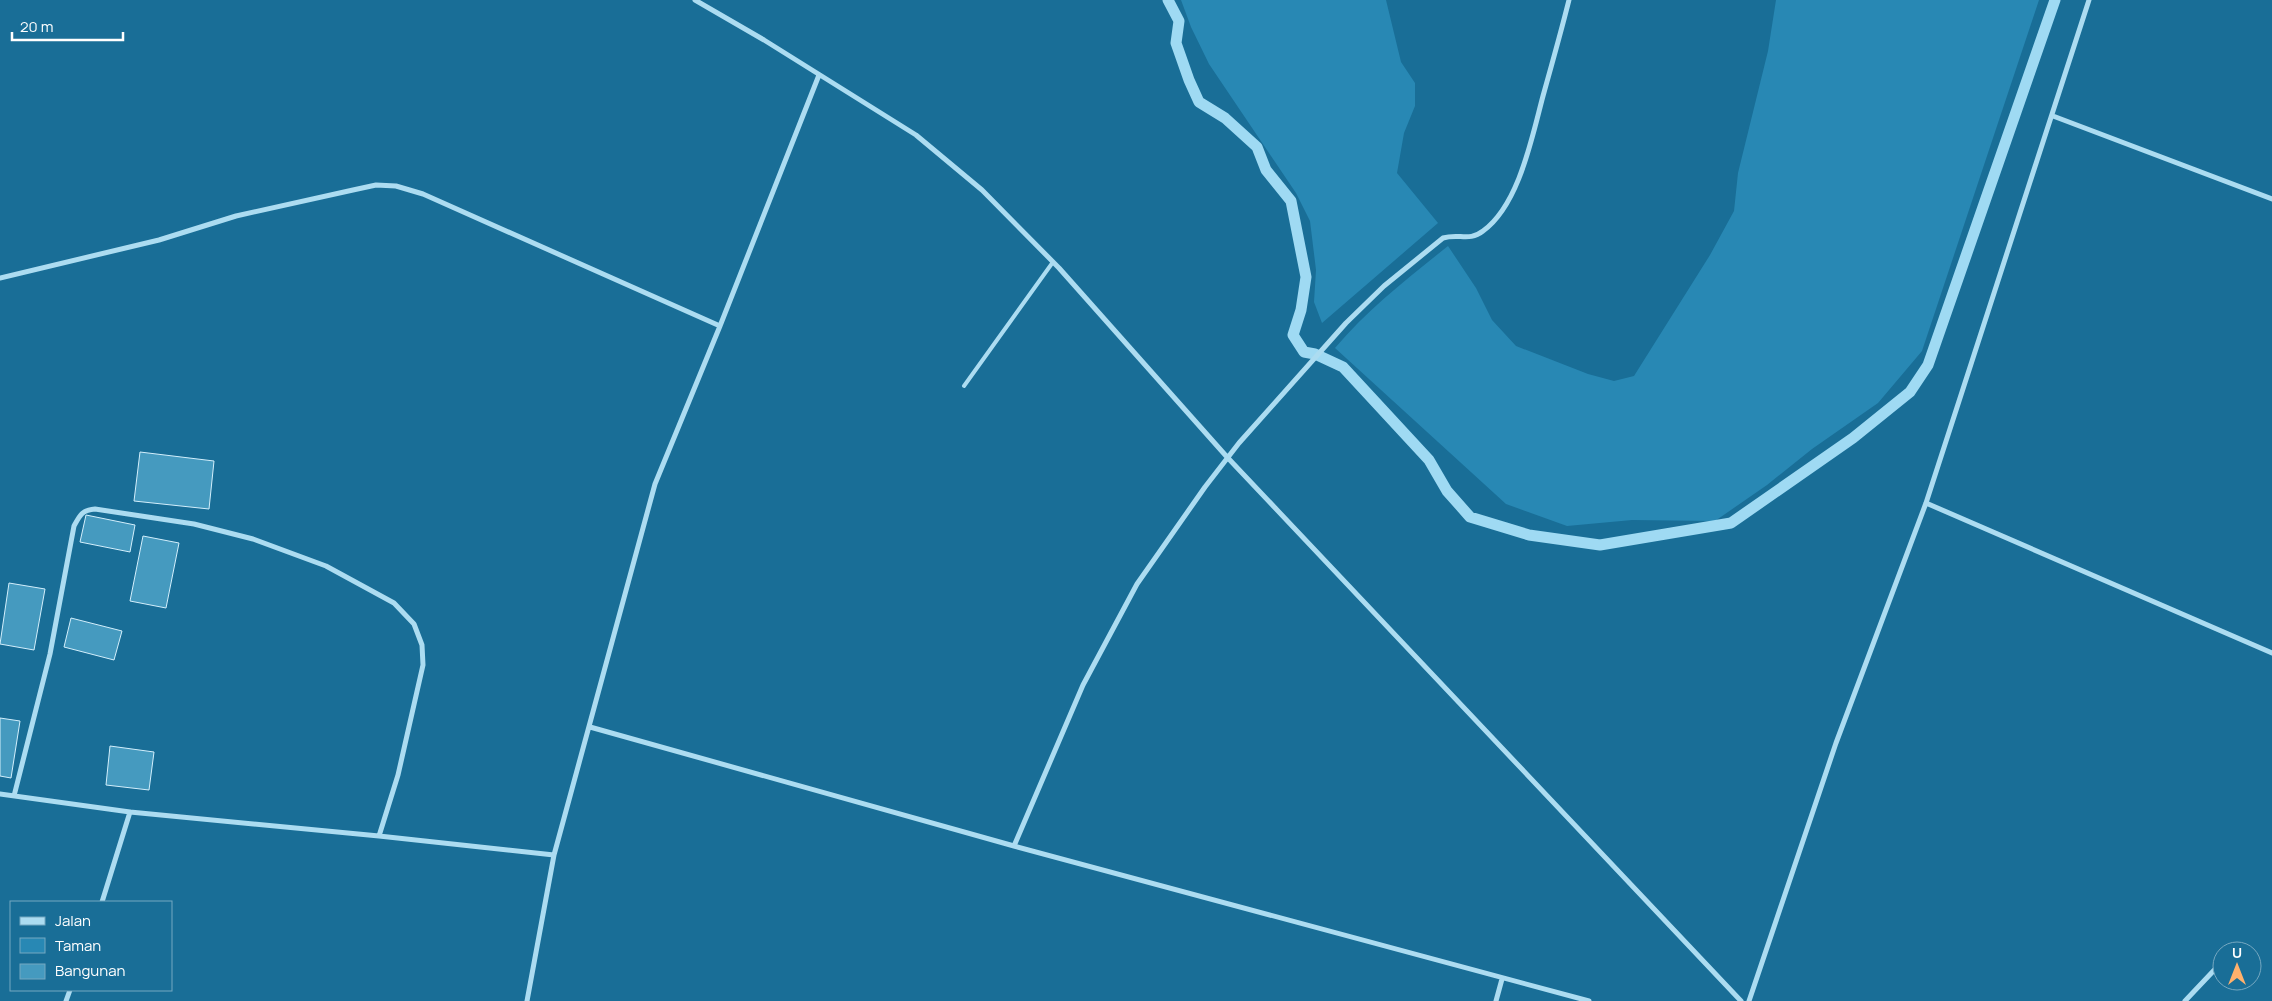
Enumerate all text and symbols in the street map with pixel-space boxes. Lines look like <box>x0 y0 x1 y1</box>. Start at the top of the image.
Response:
scale bar <box>12 10 124 42</box>
text: 20 m <box>20 16 53 37</box>
legend <box>10 901 172 991</box>
text: Jalan <box>55 910 91 931</box>
text: Taman <box>55 935 101 956</box>
north arrow <box>2212 941 2262 991</box>
text: U <box>2232 943 2242 962</box>
text: Bangunan <box>55 960 125 981</box>

